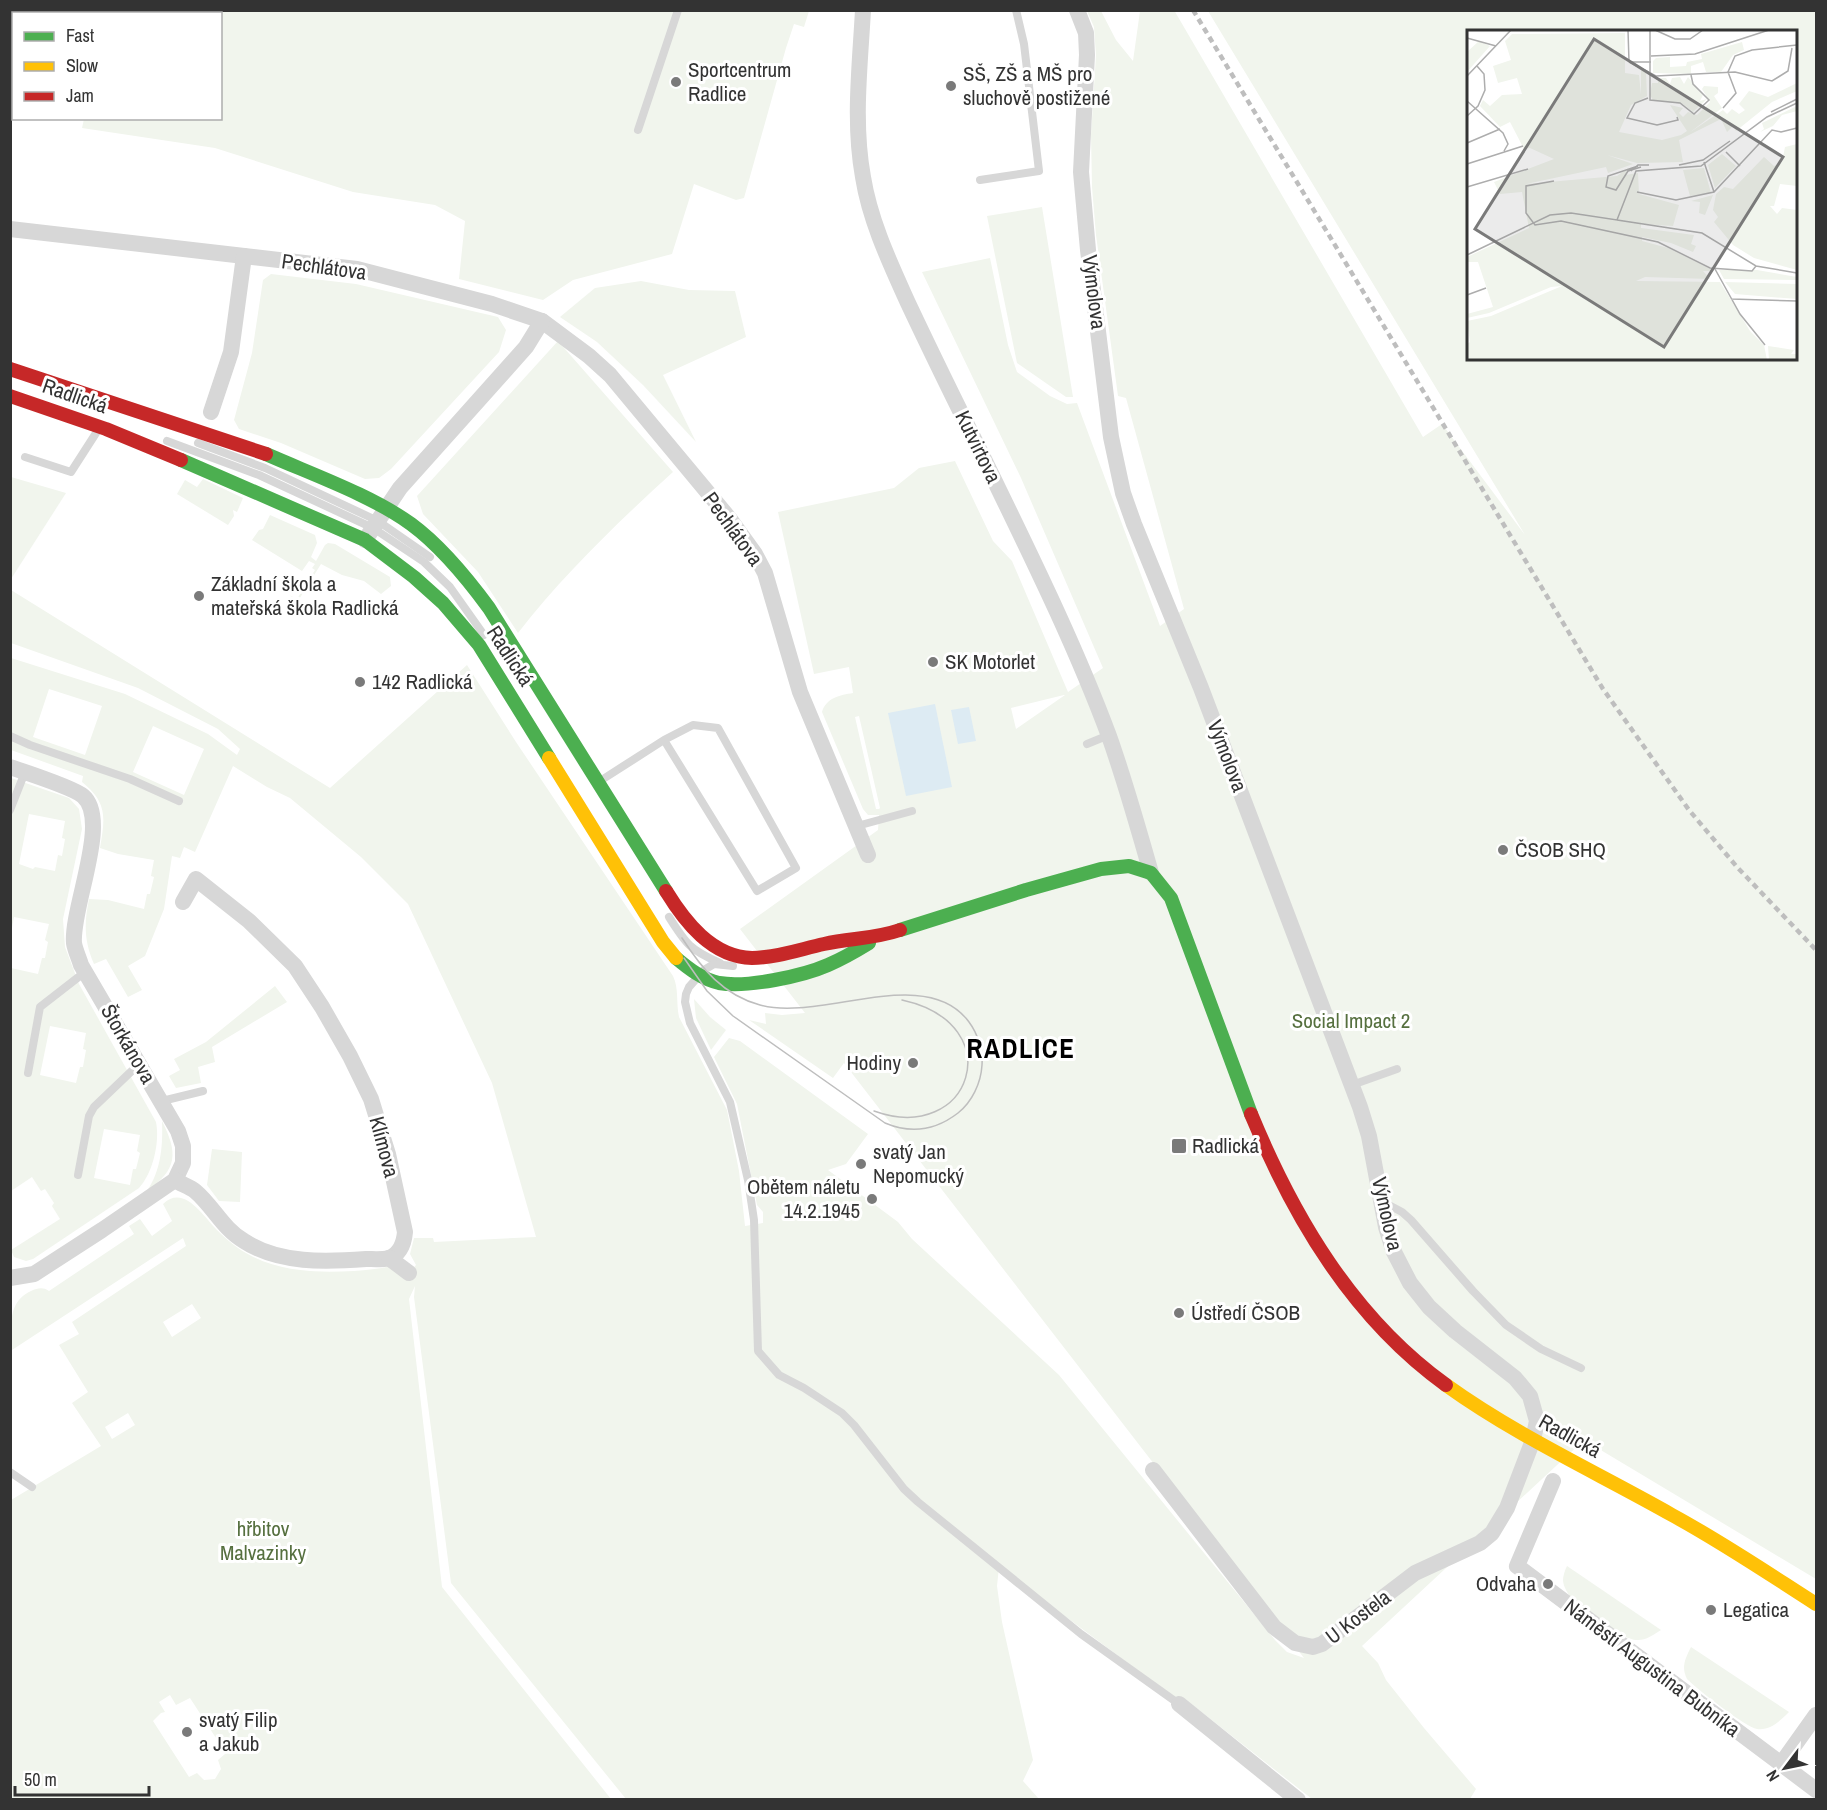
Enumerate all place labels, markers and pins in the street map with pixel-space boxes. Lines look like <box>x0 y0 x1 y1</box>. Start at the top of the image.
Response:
place label: Sportcentrum Radlice <box>688 55 791 108</box>
place label: SŠ, ZŠ a MŠ pro sluchově postižené <box>963 59 1110 112</box>
marker: Sportcentrum Radlice <box>669 75 683 89</box>
marker: SŠ, ZŠ a MŠ pro sluchově postižené <box>944 79 958 93</box>
place label: Základní škola a mateřská škola Radlická <box>211 569 399 622</box>
marker: Základní škola a mateřská škola Radlická <box>192 589 206 603</box>
place label: SK Motorlet <box>945 647 1035 676</box>
marker: SK Motorlet <box>926 655 940 669</box>
place label: 142 Radlická <box>372 667 473 696</box>
marker: 142 Radlická <box>353 675 367 689</box>
place label: ČSOB SHQ <box>1515 835 1606 864</box>
marker: ČSOB SHQ <box>1496 843 1510 857</box>
place label: Hodiny <box>846 1048 901 1077</box>
marker: Hodiny <box>906 1056 920 1070</box>
place label: Radlická <box>1192 1131 1259 1160</box>
place label: svatý Jan Nepomucký <box>873 1137 964 1190</box>
marker: Radlická <box>1170 1137 1188 1155</box>
marker: svatý Jan Nepomucký <box>854 1157 868 1171</box>
place label: Obětem náletu 14.2.1945 <box>747 1172 860 1225</box>
marker: Obětem náletu 14.2.1945 <box>865 1192 879 1206</box>
place label: Ústředí ČSOB <box>1191 1298 1300 1327</box>
marker: Ústředí ČSOB <box>1172 1306 1186 1320</box>
place label: Odvaha <box>1476 1569 1536 1598</box>
marker: Odvaha <box>1541 1577 1555 1591</box>
place label: Legatica <box>1723 1595 1789 1624</box>
marker: Legatica <box>1704 1603 1718 1617</box>
place label: svatý Filip a Jakub <box>199 1705 277 1758</box>
marker: svatý Filip a Jakub <box>180 1725 194 1739</box>

